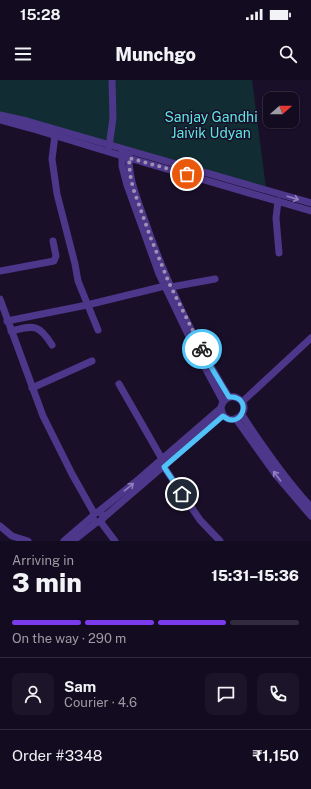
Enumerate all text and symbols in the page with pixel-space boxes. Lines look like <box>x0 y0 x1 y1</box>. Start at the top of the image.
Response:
text: 15:28 <box>20 6 60 23</box>
icon: menu <box>12 43 34 65</box>
icon: search <box>277 43 299 65</box>
text: Munchgo <box>115 44 196 65</box>
north arrow <box>263 92 299 128</box>
map controls <box>263 92 299 128</box>
park label: Sanjay Gandhi Jaivik Udyan <box>164 109 258 141</box>
pin <box>170 157 204 191</box>
icon: bag <box>176 163 198 185</box>
one-way arrow <box>287 195 300 202</box>
courier <box>182 329 222 369</box>
icon: bike <box>191 338 213 360</box>
one-way arrow <box>272 470 281 481</box>
pin <box>165 477 199 511</box>
one-way arrow <box>123 483 134 492</box>
icon: home <box>171 483 193 505</box>
text: Arriving in <box>12 553 74 568</box>
text: 3 min <box>12 567 82 598</box>
text: 15:31–15:36 <box>211 567 299 584</box>
text: On the way · 290 m <box>12 631 126 646</box>
button: person <box>12 673 54 715</box>
button: chat <box>205 673 247 715</box>
button: phone <box>257 673 299 715</box>
text: Sam <box>64 678 96 695</box>
text: Courier · 4.6 <box>64 695 137 710</box>
text: Order #3348 <box>12 747 103 764</box>
text: ₹1,150 <box>253 747 299 764</box>

